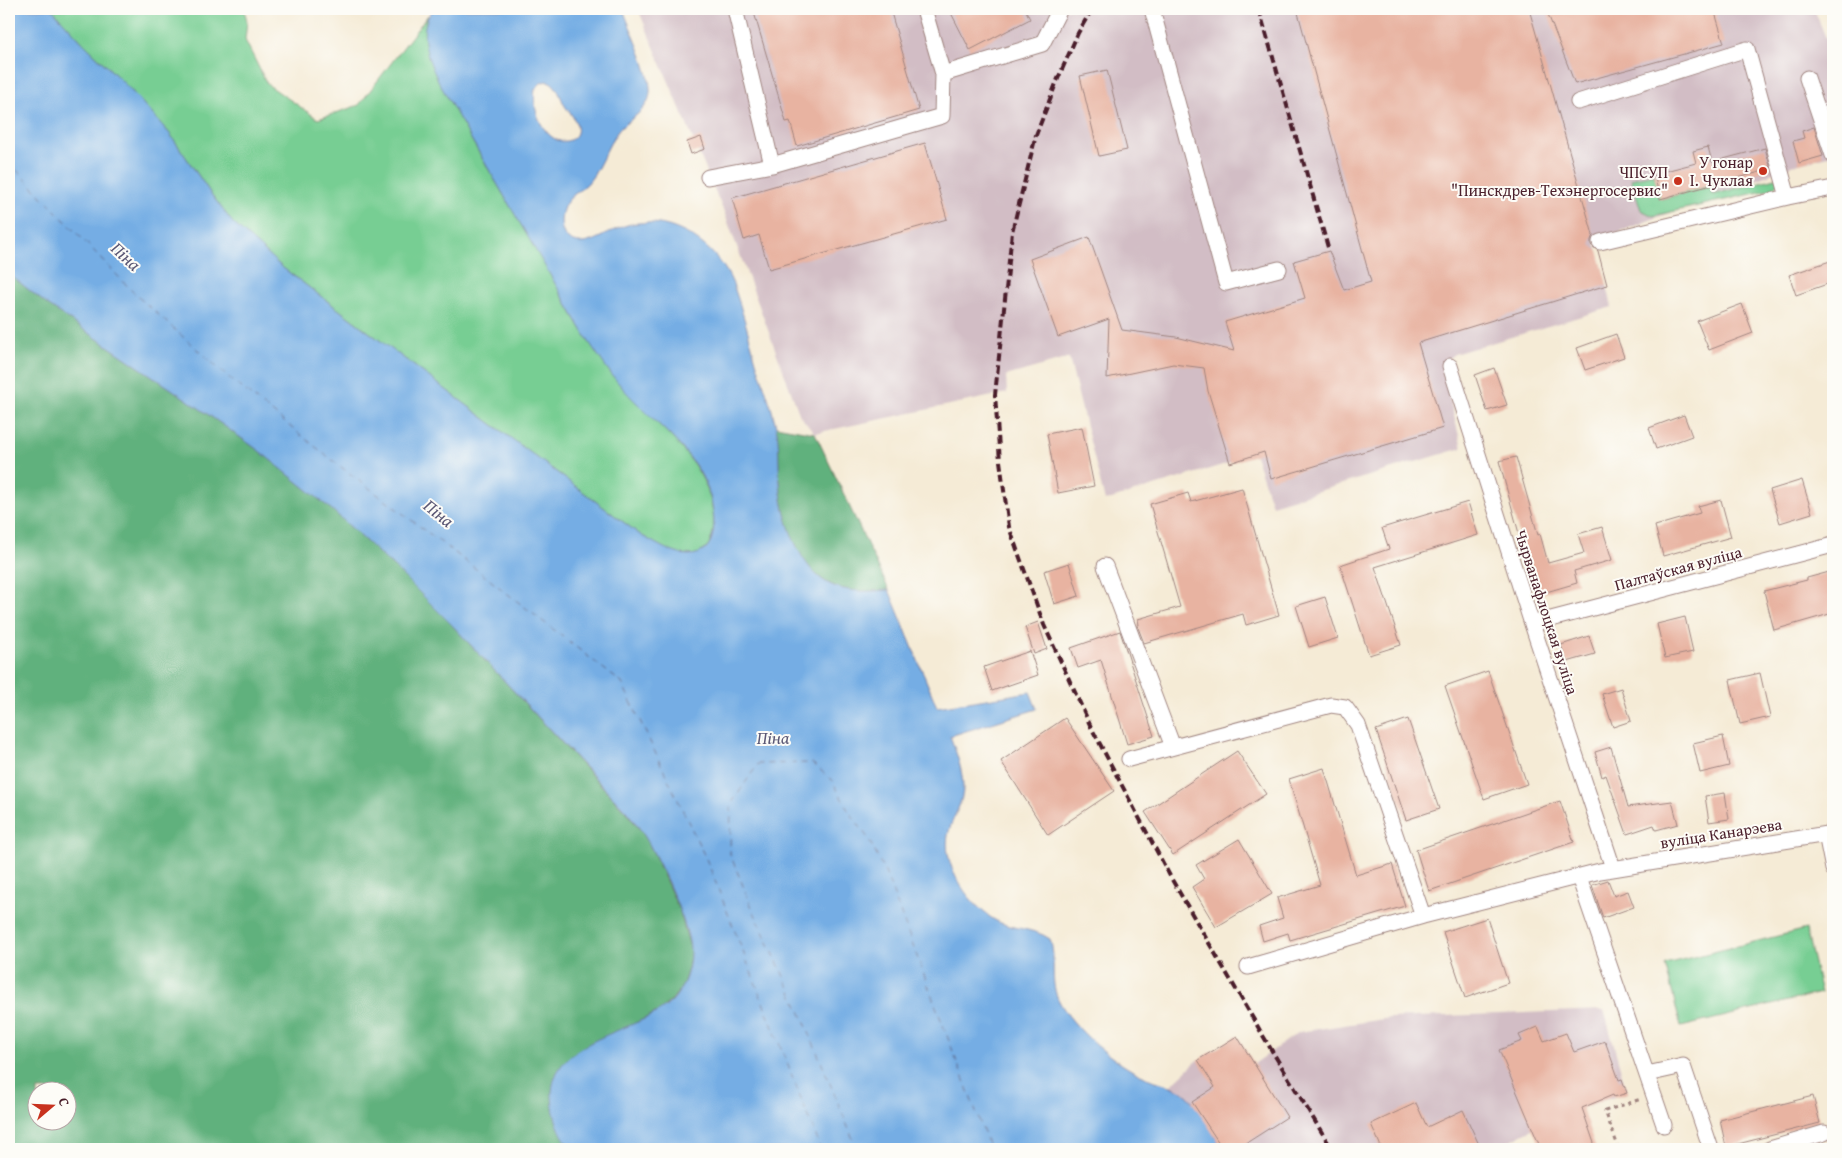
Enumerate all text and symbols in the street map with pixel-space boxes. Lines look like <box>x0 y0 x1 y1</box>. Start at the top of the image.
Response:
place label: У гонар І. Чуклая <box>1690 150 1753 192</box>
place label: ЧПСУП "Пинскдрев-Техэнергосервис" <box>1451 160 1668 202</box>
marker: У гонар І. Чуклая <box>1757 165 1769 177</box>
marker: ЧПСУП "Пинскдрев-Техэнергосервис" <box>1672 175 1684 187</box>
water label: Піна <box>105 235 148 277</box>
water label: Піна <box>418 492 461 534</box>
street label: Чырванафлоцкая вуліца <box>1509 526 1585 698</box>
street label: Палтаўская вуліца <box>1612 539 1745 597</box>
water label: Піна <box>757 724 790 751</box>
street label: вуліца Канарэева <box>1658 811 1784 854</box>
north arrow <box>28 1080 78 1130</box>
text: С <box>54 1095 75 1109</box>

